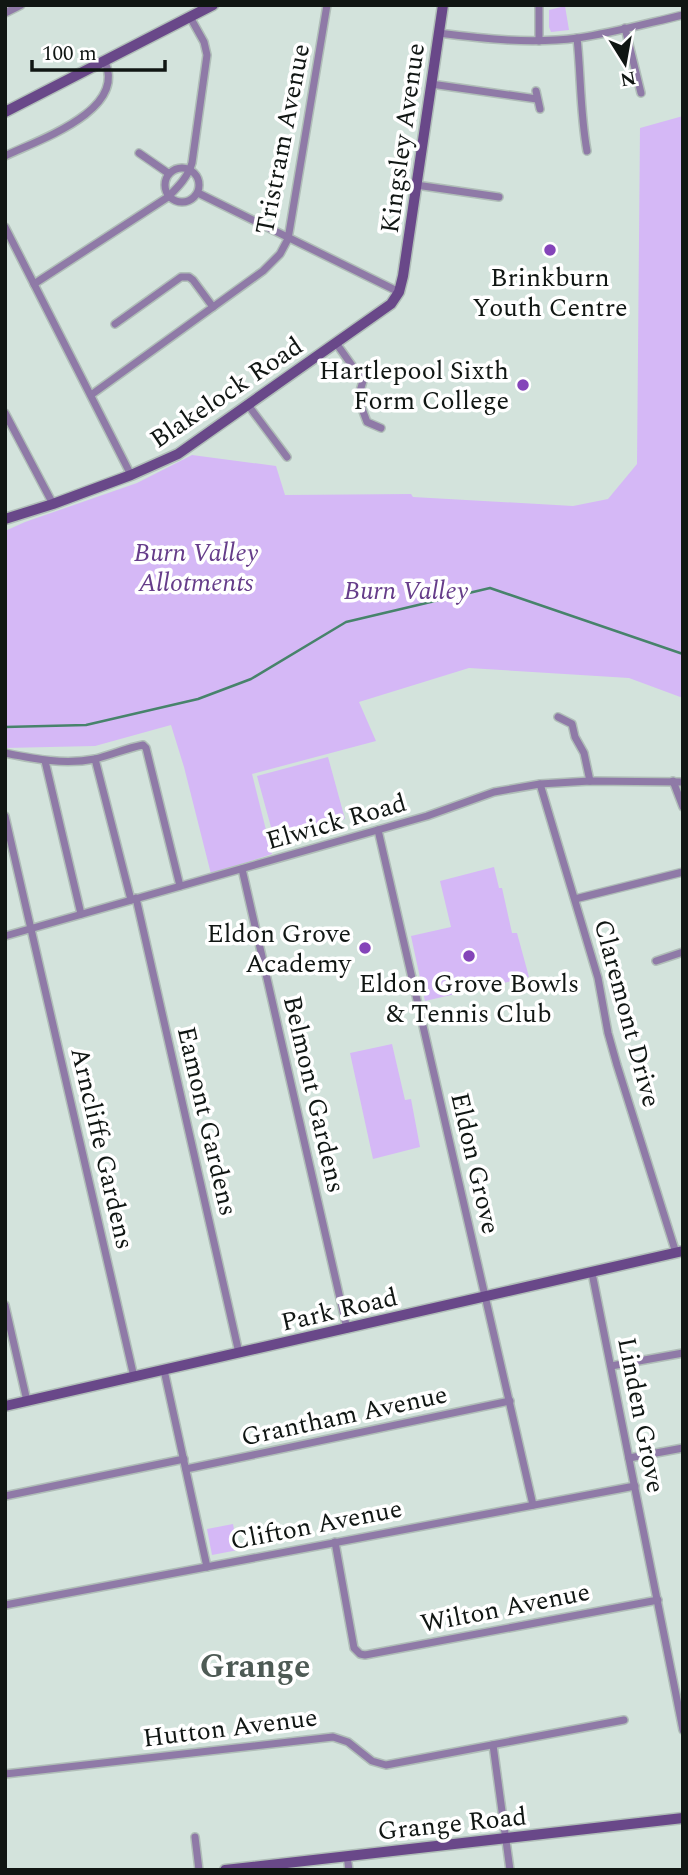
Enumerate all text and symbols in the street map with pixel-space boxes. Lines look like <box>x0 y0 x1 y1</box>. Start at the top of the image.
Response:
scale bar <box>32 28 164 72</box>
north arrow <box>590 28 660 98</box>
text: 100 m <box>42 38 97 70</box>
street label: Tristram Avenue <box>245 40 321 238</box>
street label: Kingsley Avenue <box>370 40 436 236</box>
text: N <box>618 63 638 94</box>
marker: Brinkburn Youth Centre <box>542 242 558 258</box>
place label: Brinkburn Youth Centre <box>472 258 628 328</box>
street label: Blakelock Road <box>142 327 311 459</box>
place label: Hartlepool Sixth Form College <box>319 351 509 421</box>
marker: Hartlepool Sixth Form College <box>515 377 531 393</box>
park label: Burn Valley Allotments <box>134 533 259 603</box>
park label: Burn Valley <box>344 571 469 611</box>
street label: Elwick Road <box>261 783 411 861</box>
place label: Eldon Grove Academy <box>207 914 353 984</box>
street label: Claremont Drive <box>583 915 671 1112</box>
marker: Eldon Grove Academy <box>357 940 373 956</box>
marker: Eldon Grove Bowls & Tennis Club <box>461 948 477 964</box>
place label: Eldon Grove Bowls & Tennis Club <box>359 964 579 1034</box>
street label: Belmont Gardens <box>272 992 356 1197</box>
street label: Eamont Gardens <box>166 1023 248 1220</box>
street label: Arncliffe Gardens <box>59 1043 145 1253</box>
street label: Eldon Grove <box>439 1088 511 1238</box>
street label: Park Road <box>277 1277 402 1343</box>
street label: Linden Grove <box>606 1334 676 1496</box>
street label: Grantham Avenue <box>237 1375 451 1457</box>
street label: Clifton Avenue <box>227 1489 406 1561</box>
street label: Wilton Avenue <box>417 1572 593 1644</box>
district label: Grange <box>200 1642 310 1692</box>
street label: Hutton Avenue <box>141 1697 320 1759</box>
street label: Grange Road <box>375 1796 529 1852</box>

